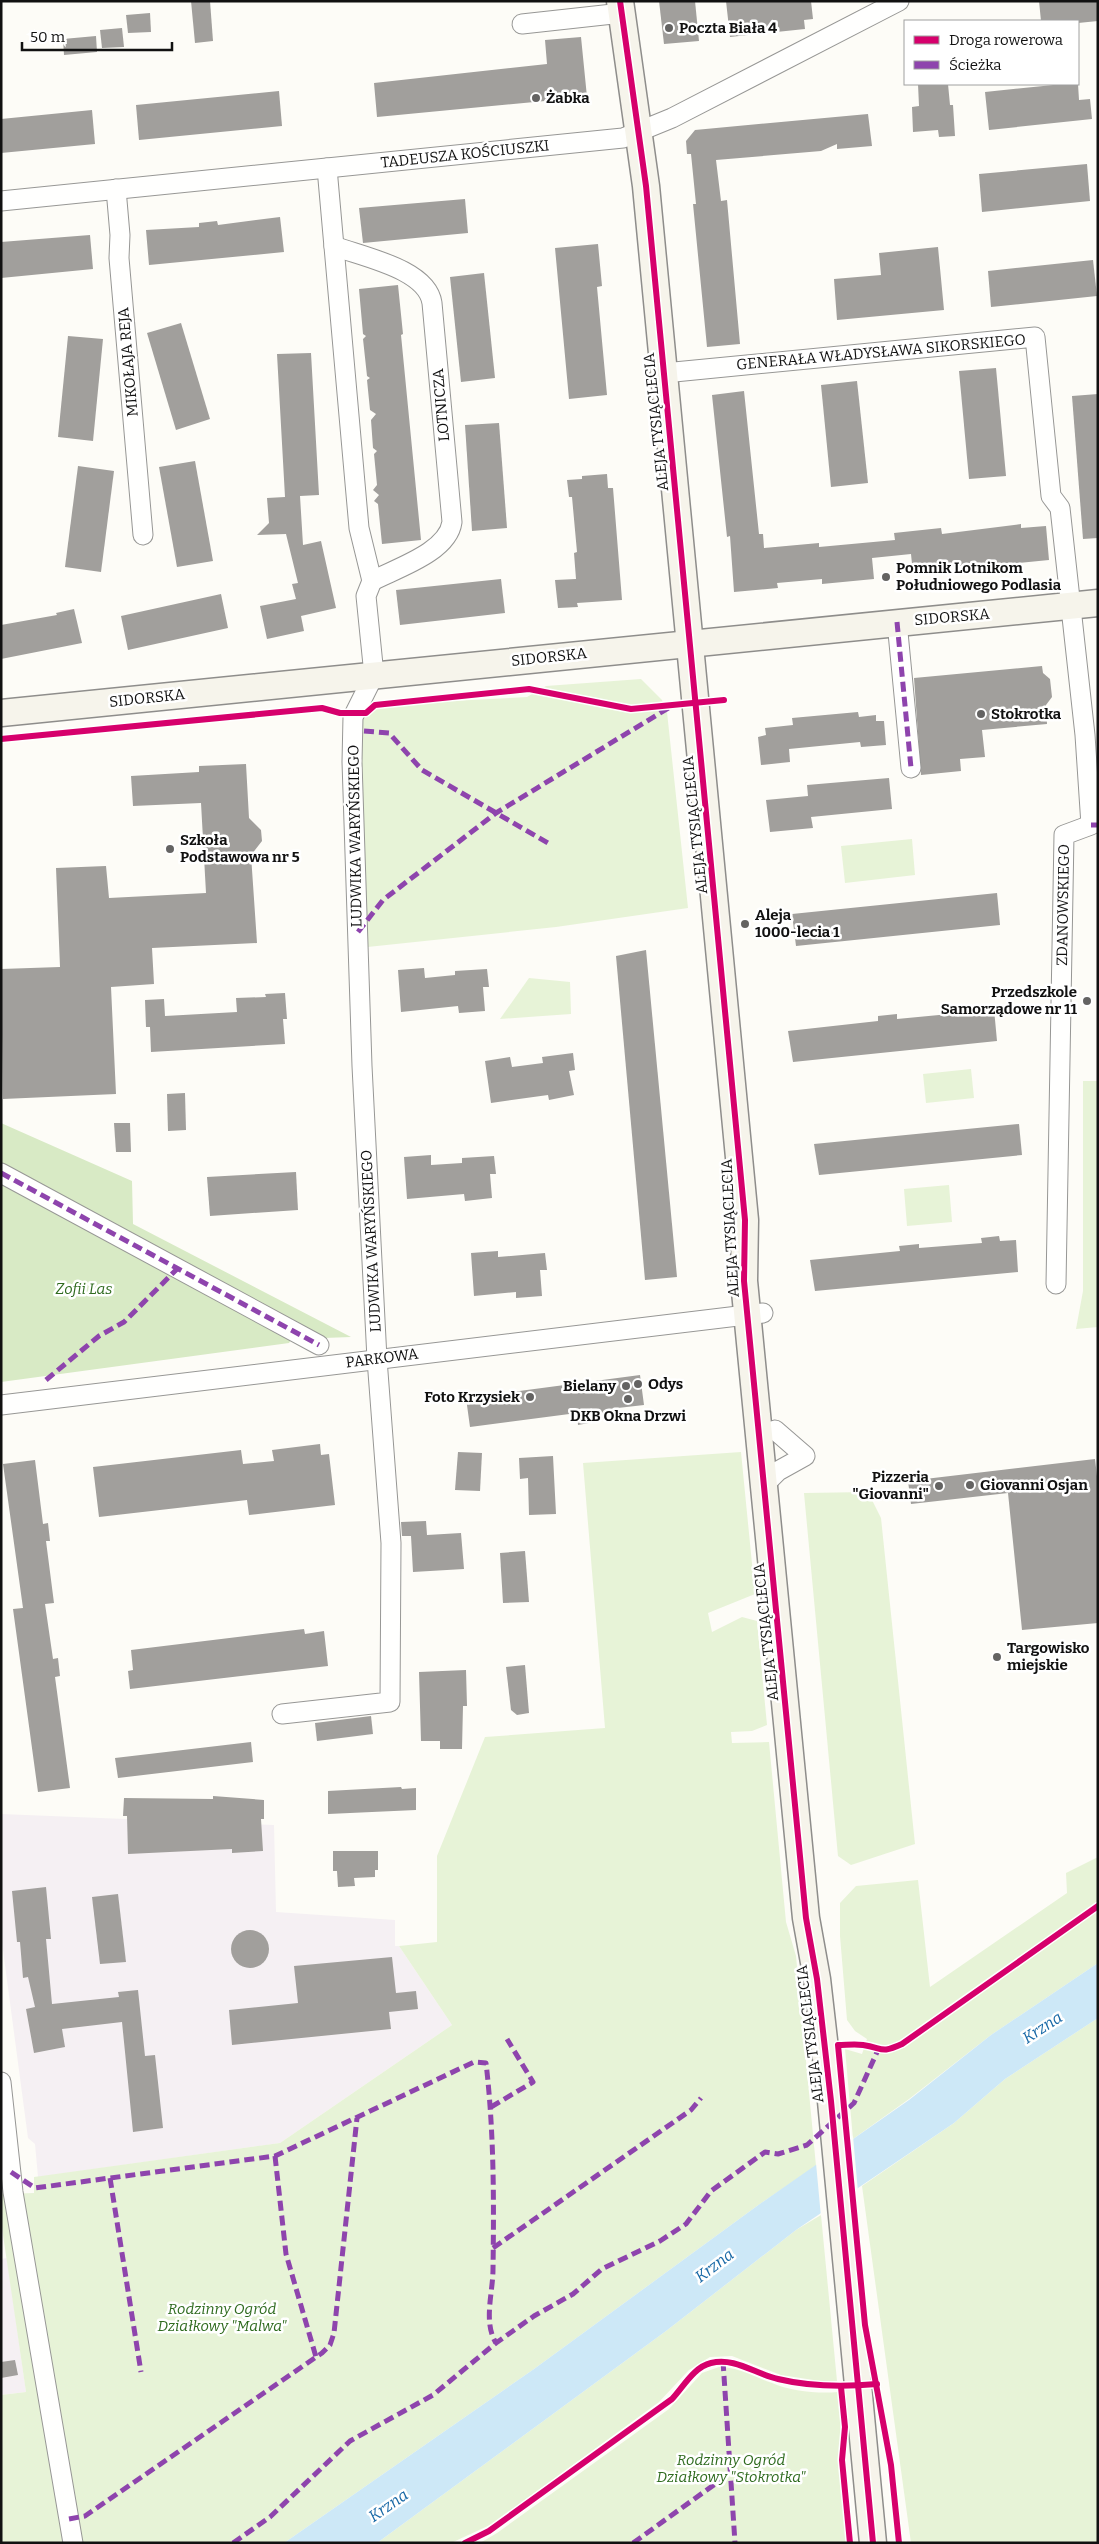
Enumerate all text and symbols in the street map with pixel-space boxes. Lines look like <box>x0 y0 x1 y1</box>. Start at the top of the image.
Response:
place label: Poczta Biała 4 <box>679 19 777 37</box>
scale bar <box>22 20 172 52</box>
legend <box>904 20 1079 85</box>
marker: Poczta Biała 4 <box>663 22 675 34</box>
text: 50 m <box>30 28 66 46</box>
text: Droga rowerowa <box>949 31 1063 49</box>
text: Ścieżka <box>949 56 1001 74</box>
place label: Żabka <box>546 89 590 107</box>
marker: Żabka <box>530 92 542 104</box>
street label: TADEUSZA KOŚCIUSZKI <box>380 136 550 172</box>
street label: MIKOŁAJA REJA <box>114 306 142 418</box>
street label: GENERAŁA WŁADYSŁAWA SIKORSKIEGO <box>736 330 1026 374</box>
street label: ALEJA TYSIĄCLECIA <box>640 352 672 492</box>
street label: LOTNICZA <box>429 367 453 442</box>
place label: Pomnik Lotnikom Południowego Podlasia <box>896 559 1062 594</box>
marker: Pomnik Lotnikom Południowego Podlasia <box>880 571 892 583</box>
street label: SIDORSKA <box>913 605 991 629</box>
street label: SIDORSKA <box>510 644 588 670</box>
street label: SIDORSKA <box>108 685 186 711</box>
place label: Stokrotka <box>991 705 1062 723</box>
marker: Stokrotka <box>975 708 987 720</box>
street label: LUDWIKA WARYŃSKIEGO <box>344 745 366 927</box>
street label: ALEJA TYSIĄCLECIA <box>679 755 711 895</box>
place label: Szkoła Podstawowa nr 5 <box>180 831 300 866</box>
marker: Szkoła Podstawowa nr 5 <box>164 843 176 855</box>
street label: ZDANOWSKIEGO <box>1053 844 1073 966</box>
place label: Aleja 1000-lecia 1 <box>755 906 840 941</box>
marker: Aleja 1000-lecia 1 <box>739 918 751 930</box>
place label: Przedszkole Samorządowe nr 11 <box>941 983 1078 1018</box>
marker: Przedszkole Samorządowe nr 11 <box>1081 995 1093 1007</box>
street label: LUDWIKA WARYŃSKIEGO <box>357 1149 385 1333</box>
street label: ALEJA TYSIĄCLECIA <box>717 1158 743 1298</box>
park label: Zofii Las <box>56 1280 112 1298</box>
street label: PARKOWA <box>345 1345 420 1371</box>
place label: Odys <box>648 1375 683 1393</box>
place label: Bielany <box>563 1377 617 1395</box>
marker: Odys <box>632 1378 644 1390</box>
marker: Bielany <box>620 1380 632 1392</box>
place label: Foto Krzysiek <box>424 1388 520 1406</box>
marker: Foto Krzysiek <box>524 1391 536 1403</box>
marker: DKB Okna Drzwi <box>622 1393 634 1405</box>
place label: DKB Okna Drzwi <box>570 1407 686 1425</box>
place label: Pizzeria "Giovanni" <box>852 1468 930 1503</box>
place label: Giovanni Osjan <box>980 1476 1088 1494</box>
marker: Giovanni Osjan <box>964 1479 976 1491</box>
marker: Pizzeria "Giovanni" <box>933 1480 945 1492</box>
street label: ALEJA TYSIĄCLECIA <box>750 1562 782 1702</box>
place label: Targowisko miejskie <box>1007 1639 1090 1674</box>
marker: Targowisko miejskie <box>991 1651 1003 1663</box>
street label: ALEJA TYSIĄCLECIA <box>793 1964 827 2104</box>
water label: Krzna <box>1019 2008 1066 2047</box>
water label: Krzna <box>691 2245 737 2286</box>
park label: Rodzinny Ogród Działkowy "Malwa" <box>157 2300 287 2335</box>
park label: Rodzinny Ogród Działkowy "Stokrotka" <box>656 2451 806 2486</box>
water label: Krzna <box>365 2485 412 2526</box>

